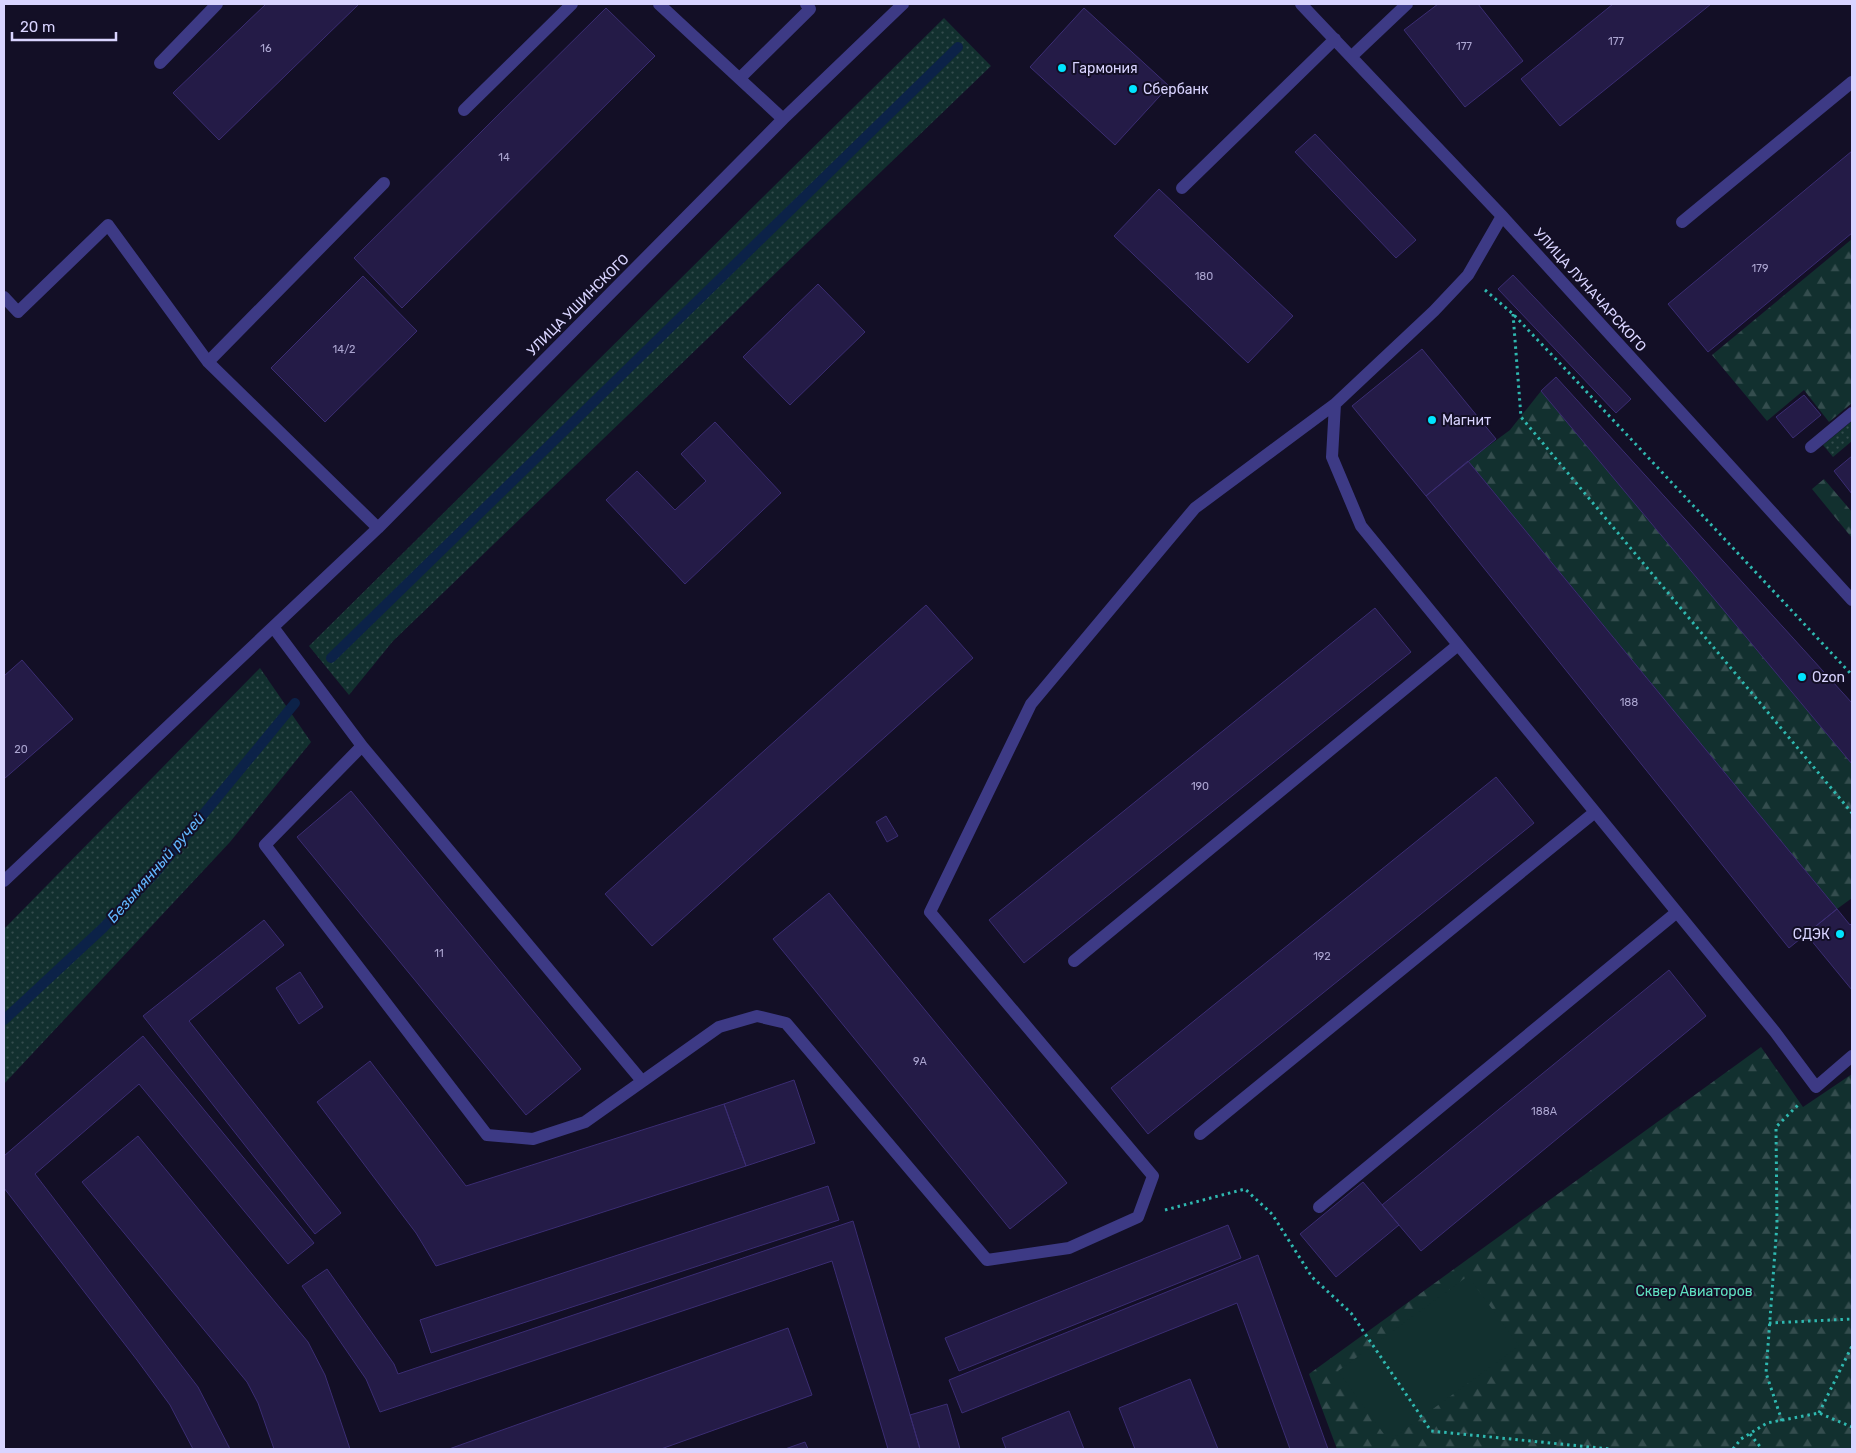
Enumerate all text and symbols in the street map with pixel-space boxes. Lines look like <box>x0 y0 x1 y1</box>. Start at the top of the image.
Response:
scale bar <box>12 10 116 42</box>
text: 20 m <box>20 18 55 36</box>
house number: 177 <box>1608 35 1624 48</box>
house number: 177 <box>1456 40 1472 53</box>
house number: 16 <box>260 42 272 55</box>
place label: Гармония <box>1072 60 1138 77</box>
marker: Гармония <box>1056 62 1068 74</box>
place label: Сбербанк <box>1143 81 1209 98</box>
marker: Сбербанк <box>1127 83 1139 95</box>
house number: 14 <box>498 151 510 164</box>
street label: УЛИЦА ЛУНАЧАРСКОГО <box>1530 225 1650 355</box>
street label: УЛИЦА УШИНСКОГО <box>524 251 632 359</box>
house number: 179 <box>1752 262 1768 275</box>
house number: 180 <box>1195 270 1213 283</box>
house number: 14/2 <box>332 343 356 356</box>
place label: Магнит <box>1442 412 1491 429</box>
marker: Магнит <box>1426 414 1438 426</box>
place label: Ozon <box>1812 669 1845 686</box>
marker: Ozon <box>1796 671 1808 683</box>
house number: 188 <box>1620 696 1638 709</box>
house number: 20 <box>14 743 28 756</box>
house number: 190 <box>1191 780 1209 793</box>
water label: Безымянный ручей <box>104 810 208 926</box>
place label: СДЭК <box>1793 926 1830 943</box>
marker: СДЭК <box>1834 928 1846 940</box>
house number: 11 <box>434 947 444 960</box>
house number: 192 <box>1313 950 1331 963</box>
house number: 9А <box>913 1055 928 1068</box>
house number: 188А <box>1531 1105 1558 1118</box>
park label: Сквер Авиаторов <box>1635 1283 1753 1300</box>

